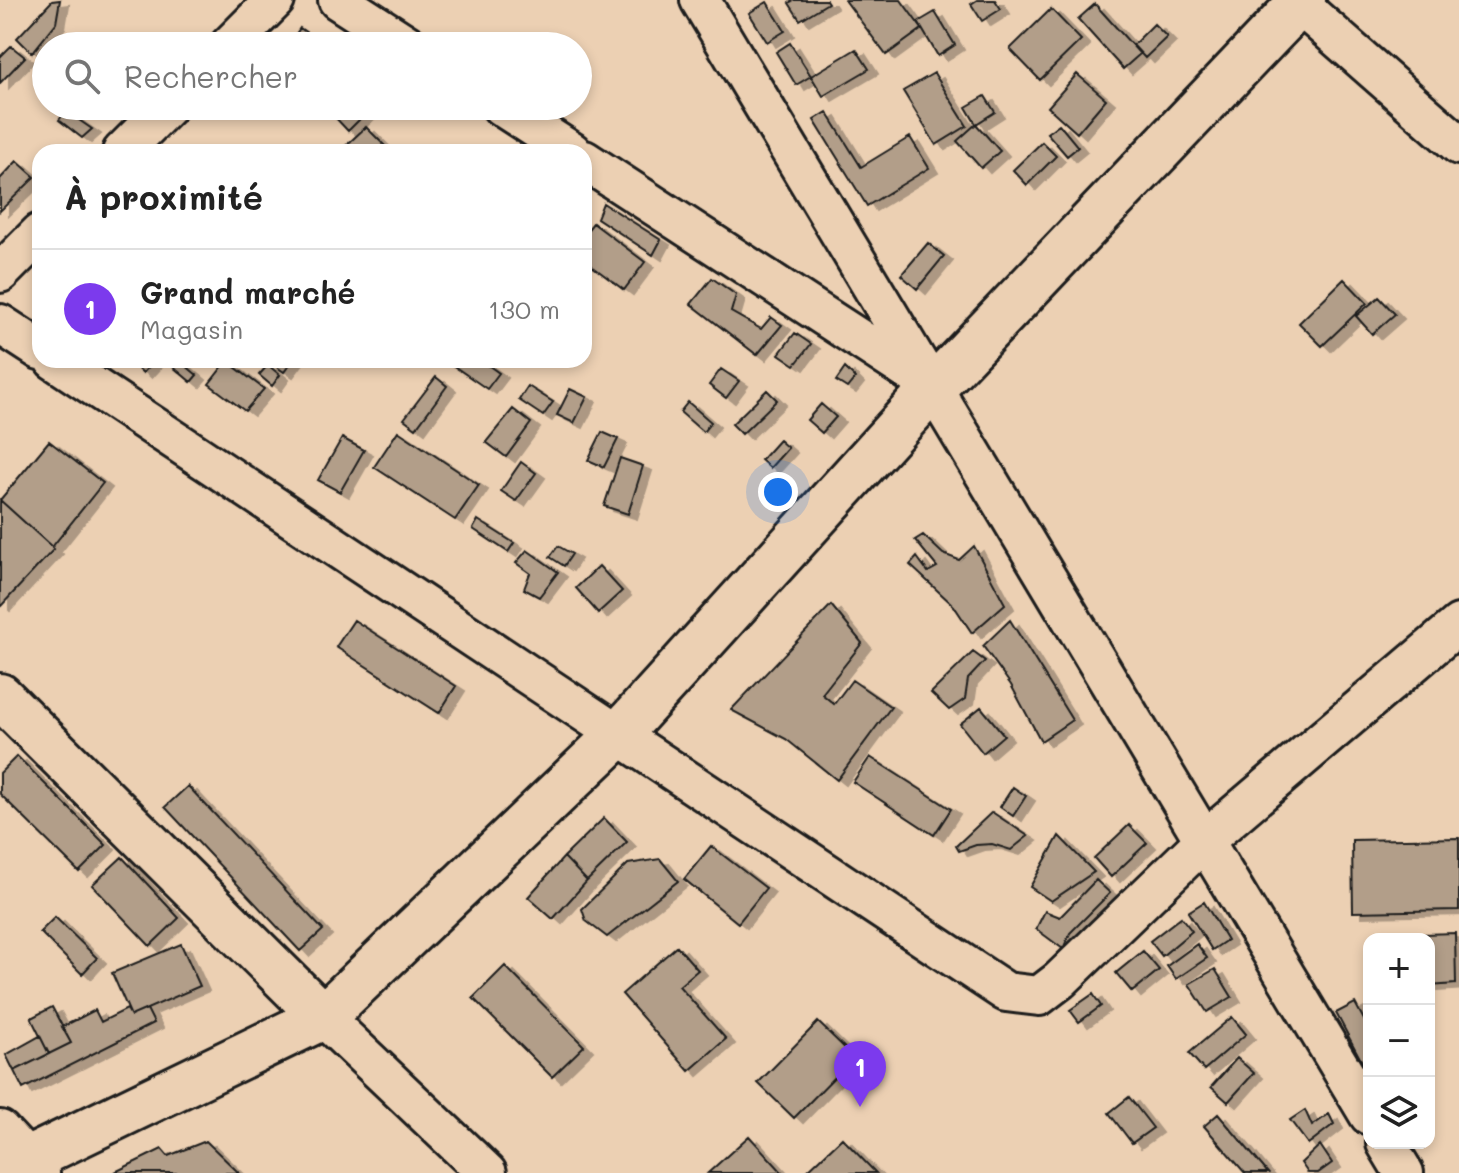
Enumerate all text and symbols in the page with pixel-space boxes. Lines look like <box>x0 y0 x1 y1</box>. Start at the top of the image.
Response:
search box <box>32 32 592 120</box>
icon: search <box>60 54 104 98</box>
text: Rechercher <box>124 56 298 96</box>
text: À proximité <box>64 174 263 219</box>
text: Grand marché <box>140 272 355 312</box>
text: 1 <box>84 292 96 326</box>
text: 130 m <box>488 292 560 326</box>
text: Magasin <box>140 312 243 346</box>
your location <box>758 472 798 512</box>
map controls <box>1363 933 1435 1149</box>
button: + <box>1363 933 1435 1005</box>
button: − <box>1363 1005 1435 1077</box>
pin: 1 <box>834 1041 886 1107</box>
button: layers <box>1363 1077 1435 1149</box>

